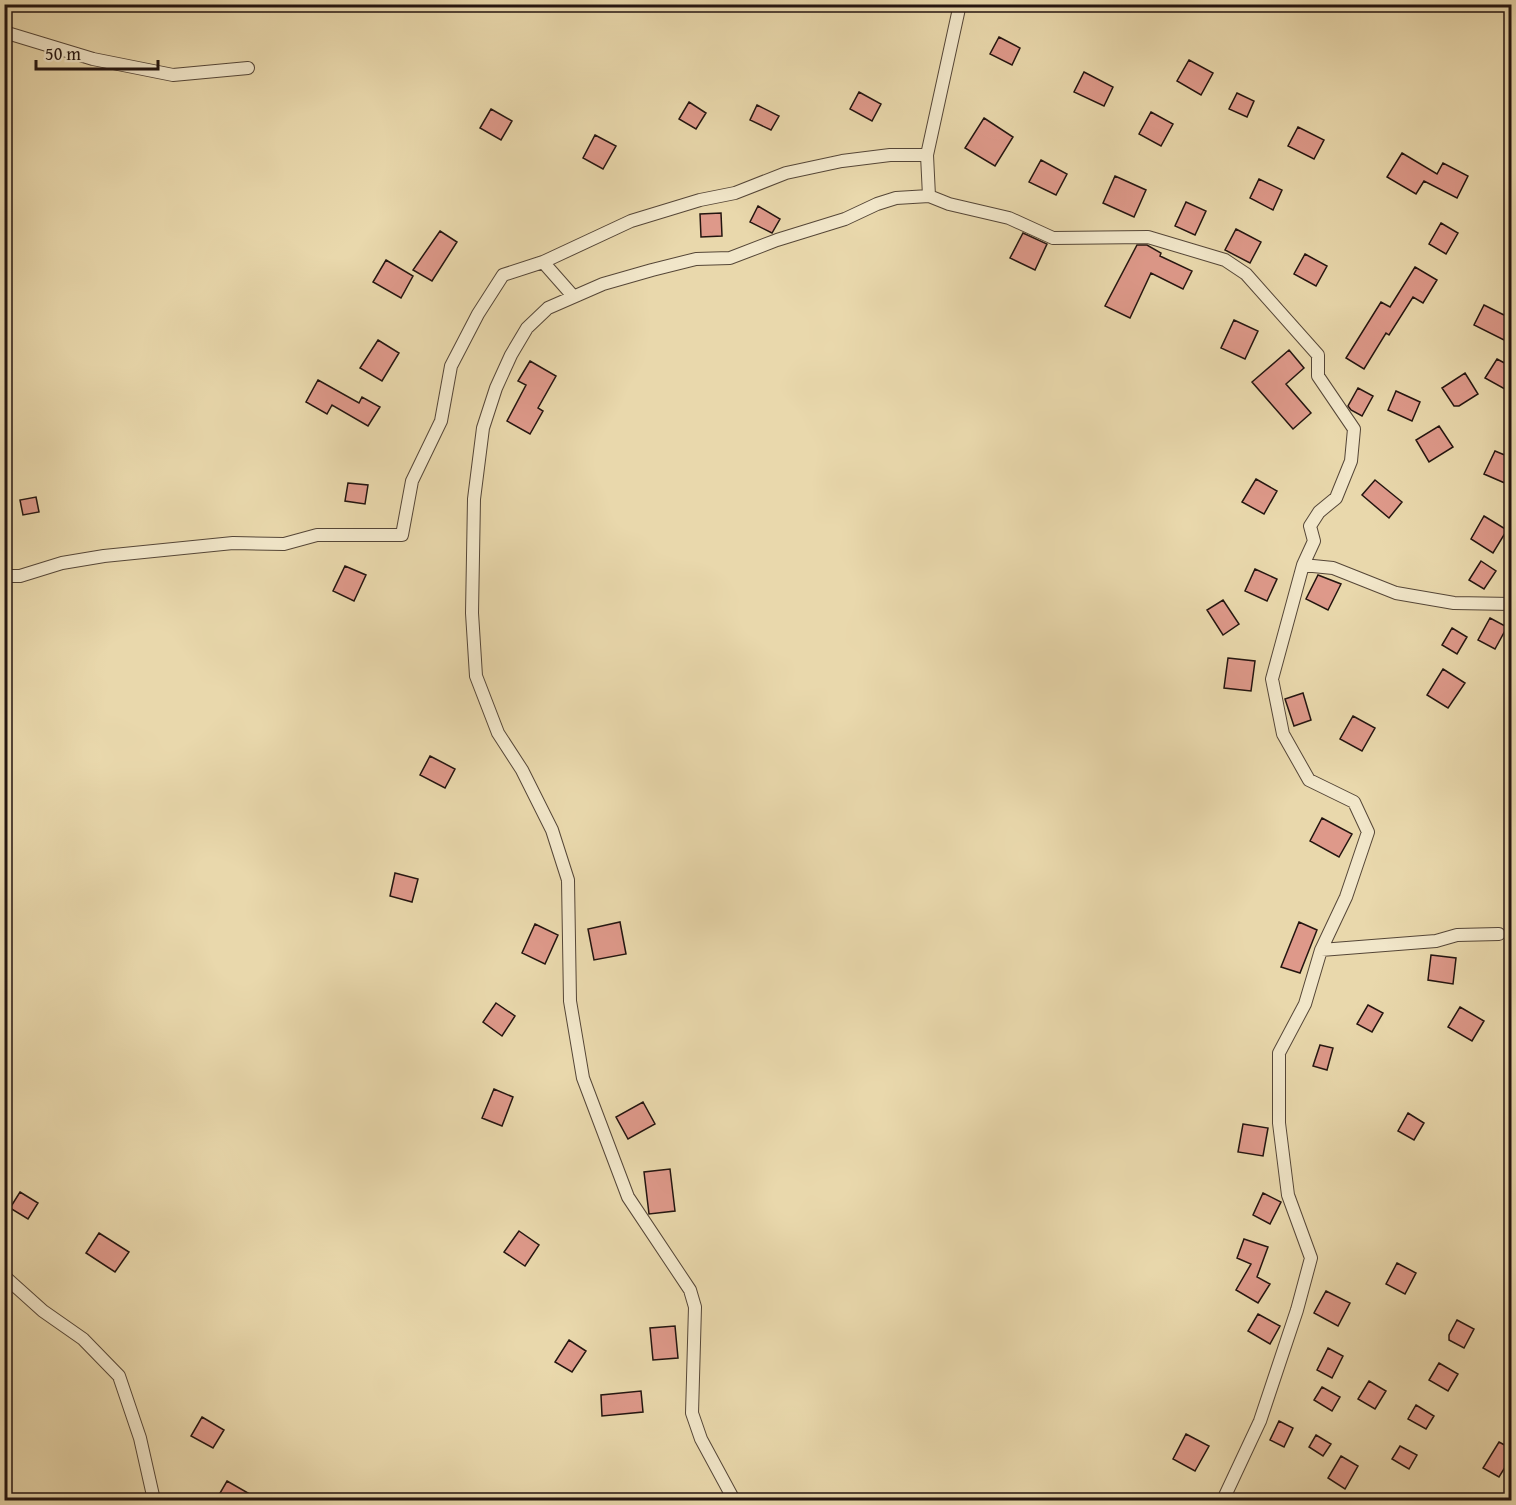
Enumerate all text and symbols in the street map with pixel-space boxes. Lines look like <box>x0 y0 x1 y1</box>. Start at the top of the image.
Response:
scale bar <box>36 33 158 71</box>
text: 50 m <box>45 40 81 67</box>

